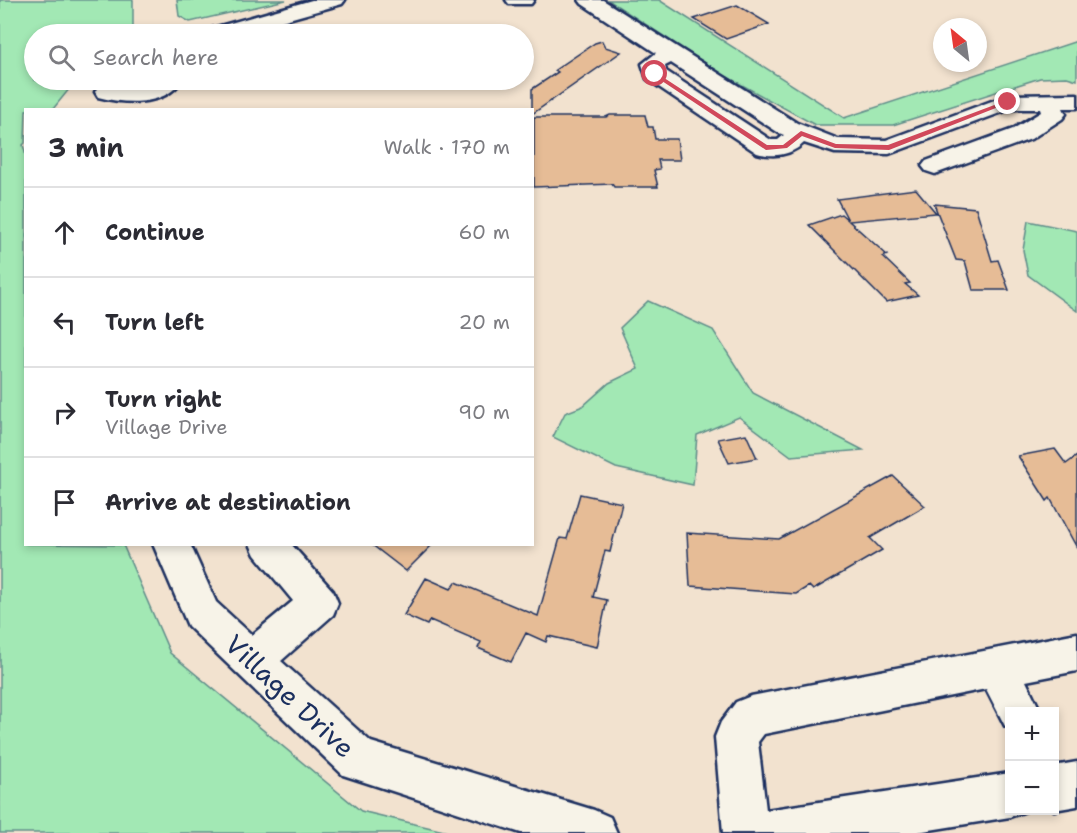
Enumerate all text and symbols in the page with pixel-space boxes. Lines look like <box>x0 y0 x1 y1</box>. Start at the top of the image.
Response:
north arrow <box>933 18 987 72</box>
search box <box>24 24 534 90</box>
icon: search <box>45 41 78 74</box>
text: Search here <box>93 43 219 72</box>
route start <box>641 60 667 86</box>
route end <box>994 88 1020 114</box>
text: 3 min <box>48 130 124 165</box>
text: Walk · 170 m <box>384 134 510 160</box>
icon: ahead <box>48 216 81 249</box>
text: Continue <box>105 218 205 247</box>
text: 60 m <box>458 219 510 245</box>
icon: left <box>48 306 81 339</box>
text: Turn left <box>105 308 204 337</box>
text: 20 m <box>459 309 510 335</box>
text: Turn right <box>105 385 222 414</box>
icon: right <box>48 396 81 429</box>
text: 90 m <box>458 399 510 425</box>
text: Village Drive <box>105 414 228 440</box>
icon: arrive <box>48 486 81 519</box>
text: Arrive at destination <box>105 488 351 517</box>
street label: Village Drive <box>217 626 363 766</box>
map controls <box>1005 707 1059 815</box>
button: + <box>1005 707 1059 761</box>
button: − <box>1005 761 1059 815</box>

